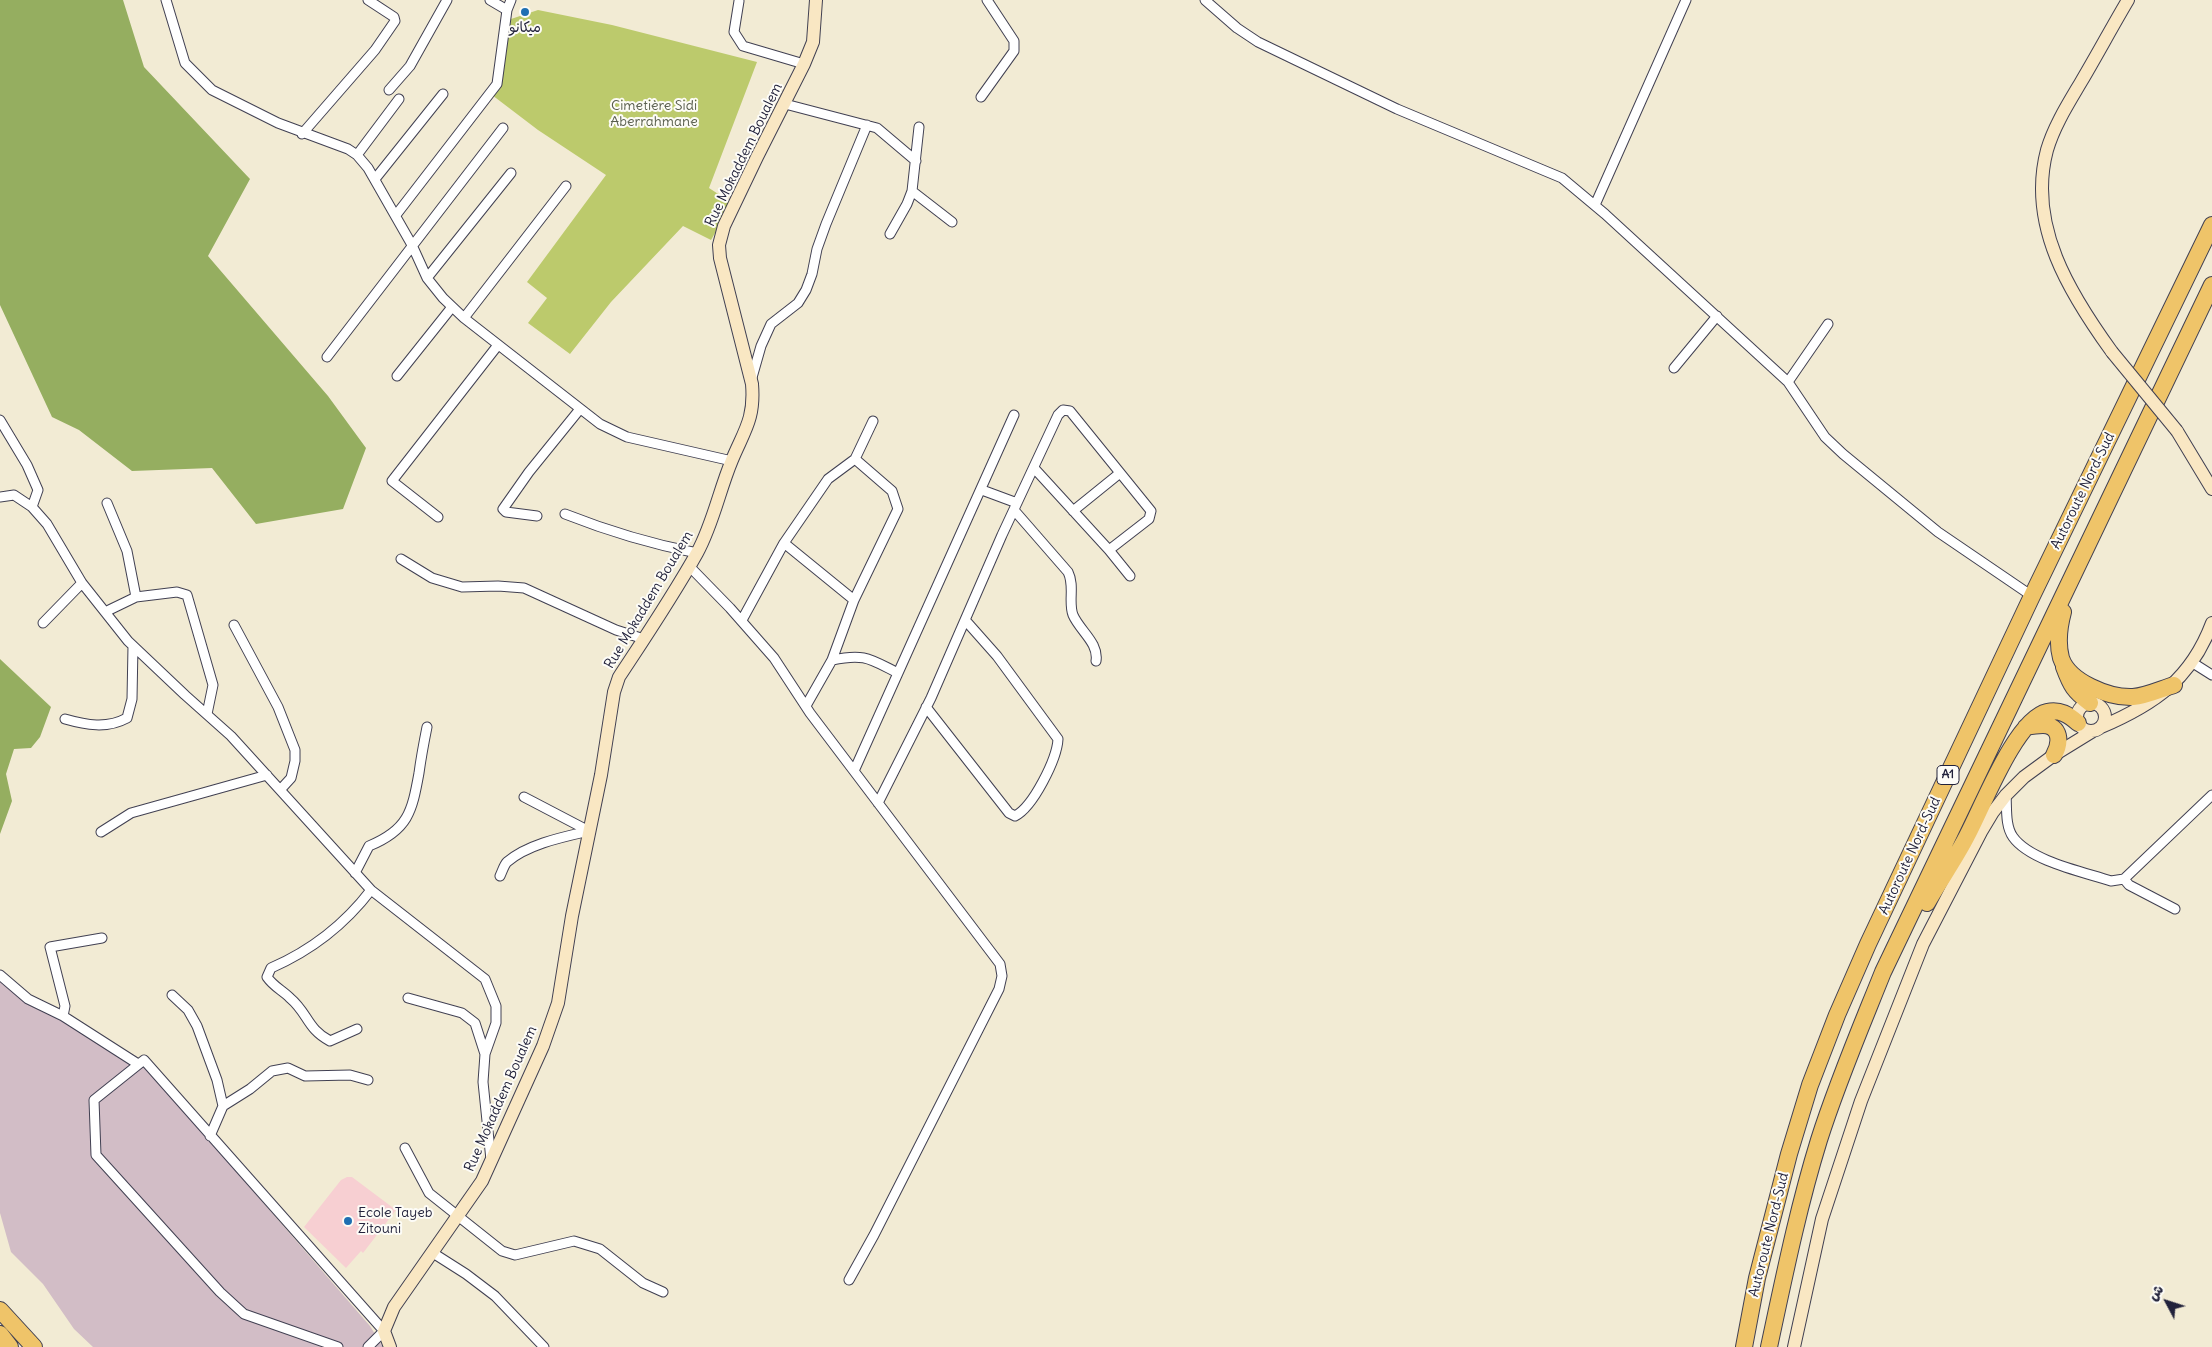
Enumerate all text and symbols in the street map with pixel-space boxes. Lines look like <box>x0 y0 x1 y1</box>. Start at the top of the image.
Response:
marker: ميكانو <box>519 6 531 18</box>
place label: ميكانو <box>509 20 541 36</box>
street label: Rue Mokaddem Boualem <box>702 81 786 229</box>
park label: Cimetière Sidi Aberrahmane <box>610 98 698 130</box>
street label: Autoroute Nord-Sud <box>2047 430 2119 552</box>
street label: Rue Mokaddem Boualem <box>601 528 697 672</box>
road number: A1 <box>1937 766 1959 784</box>
street label: Autoroute Nord-Sud <box>1875 795 1945 917</box>
street label: Rue Mokaddem Boualem <box>461 1024 541 1174</box>
street label: Autoroute Nord-Sud <box>1745 1171 1793 1299</box>
place label: Ecole Tayeb Zitouni <box>358 1205 432 1238</box>
marker: Ecole Tayeb Zitouni <box>342 1215 354 1227</box>
north arrow <box>2142 1277 2192 1327</box>
text: ش <box>2144 1281 2167 1304</box>

